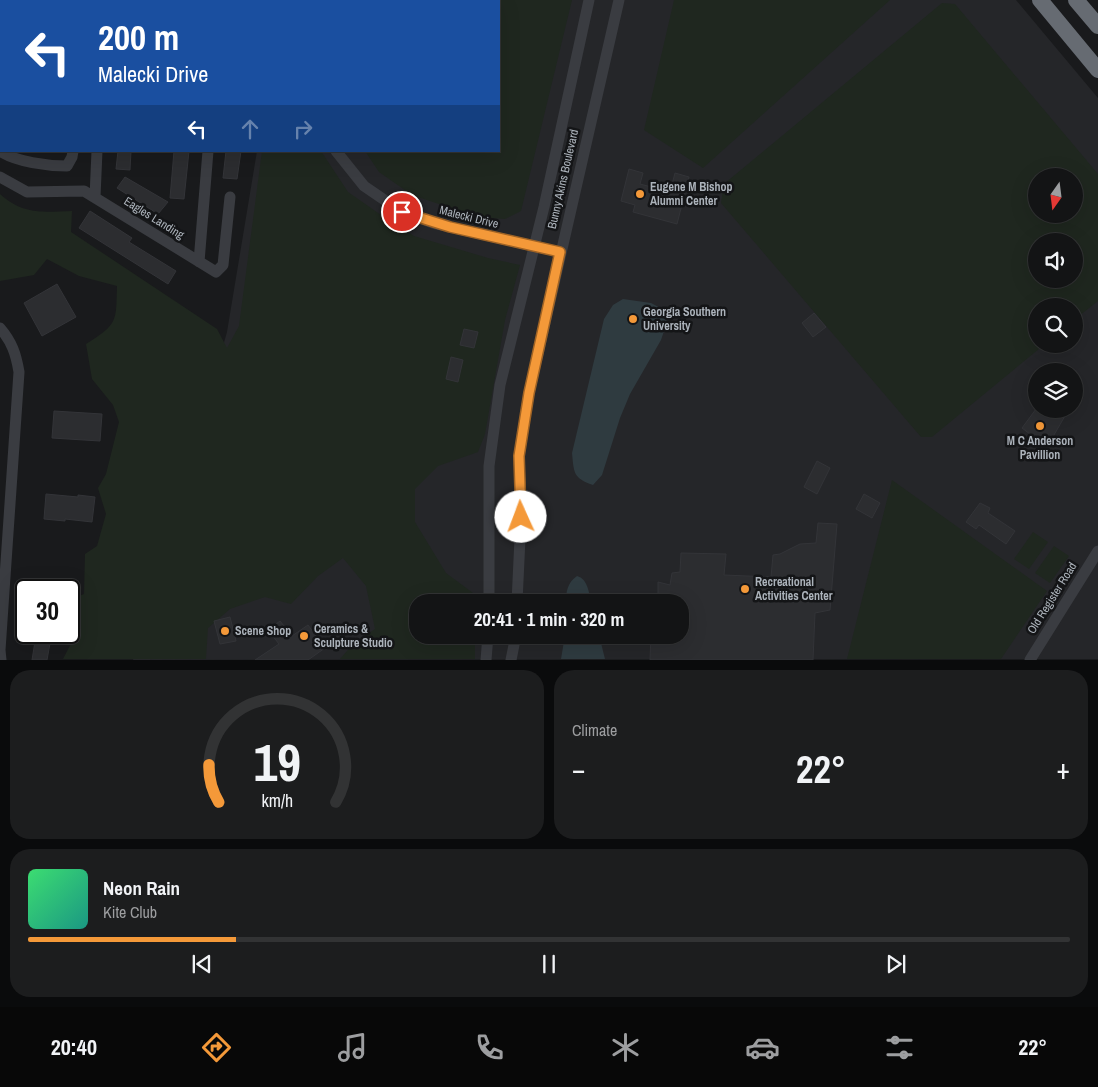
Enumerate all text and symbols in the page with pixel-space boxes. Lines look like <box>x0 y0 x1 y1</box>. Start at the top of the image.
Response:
text: 200 m <box>98 14 179 61</box>
icon: left <box>15 20 80 85</box>
text: Malecki Drive <box>98 59 208 89</box>
icon: left <box>183 115 211 143</box>
icon: ahead <box>236 115 264 143</box>
icon: right <box>289 115 317 143</box>
street label: Bunny Akins Boulevard <box>544 128 582 230</box>
north arrow <box>1028 168 1082 222</box>
map controls <box>1028 168 1083 418</box>
place label: Eugene M Bishop Alumni Center <box>650 179 733 209</box>
marker: Eugene M Bishop Alumni Center <box>634 188 646 200</box>
pin <box>381 191 423 233</box>
street label: Eagles Landing <box>121 193 188 243</box>
icon: arrive <box>388 198 416 226</box>
street label: Malecki Drive <box>438 202 500 232</box>
button: sound <box>1028 233 1083 288</box>
button: search <box>1028 298 1083 353</box>
place label: Georgia Southern University <box>643 304 726 334</box>
marker: Georgia Southern University <box>627 313 639 325</box>
button: layers <box>1028 363 1083 418</box>
marker: M C Anderson Pavillion <box>1034 420 1046 432</box>
place label: M C Anderson Pavillion <box>1007 433 1073 463</box>
position arrow <box>494 490 546 542</box>
street label: Old Register Road <box>1024 559 1080 637</box>
place label: Recreational Activities Center <box>755 574 833 604</box>
speed limit sign: 30 <box>15 579 80 644</box>
marker: Recreational Activities Center <box>739 583 751 595</box>
text: 20:41 · 1 min · 320 m <box>474 606 624 632</box>
place label: Ceramics & Sculpture Studio <box>314 621 393 651</box>
place label: Scene Shop <box>235 623 291 639</box>
marker: Scene Shop <box>219 625 231 637</box>
marker: Ceramics & Sculpture Studio <box>298 630 310 642</box>
text: Climate <box>572 719 617 741</box>
text: 19 <box>253 727 301 797</box>
text: 22° <box>796 744 846 795</box>
text: − <box>572 750 585 788</box>
text: + <box>1057 750 1070 788</box>
text: km/h <box>261 789 293 813</box>
text: Neon Rain <box>103 875 180 901</box>
text: Kite Club <box>103 901 157 923</box>
icon: previous <box>188 950 216 978</box>
icon: pause <box>535 950 563 978</box>
icon: next <box>882 950 910 978</box>
icon: directions <box>199 1030 234 1065</box>
icon: music <box>335 1030 370 1065</box>
icon: phone <box>472 1030 507 1065</box>
icon: climate <box>608 1030 643 1065</box>
icon: car <box>745 1030 780 1065</box>
icon: filters <box>882 1030 917 1065</box>
text: 20:40 <box>51 1032 97 1062</box>
text: 22° <box>1018 1032 1047 1062</box>

